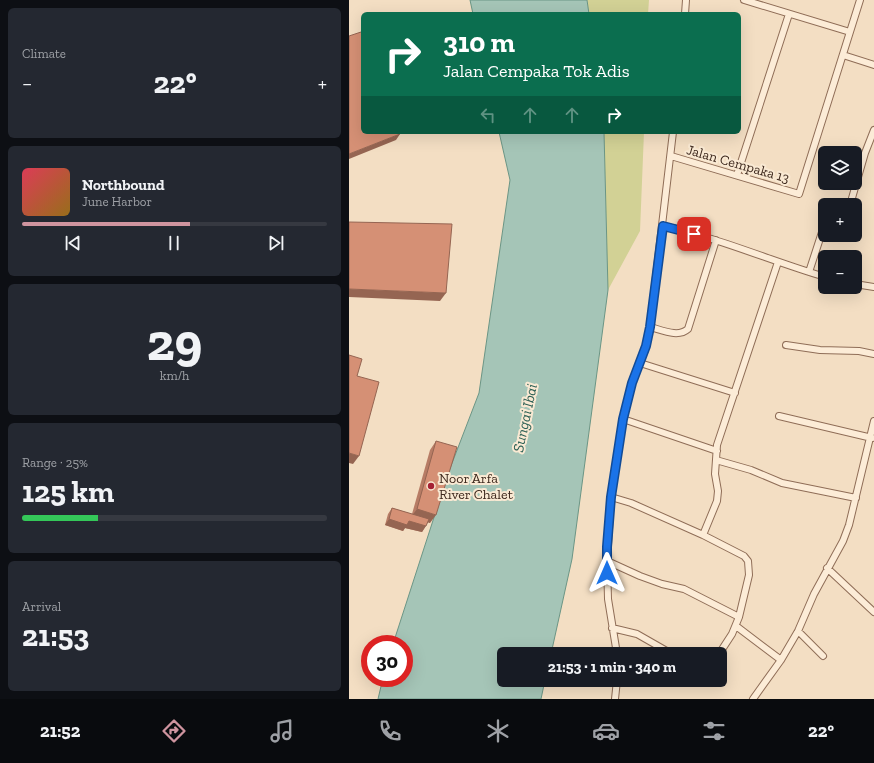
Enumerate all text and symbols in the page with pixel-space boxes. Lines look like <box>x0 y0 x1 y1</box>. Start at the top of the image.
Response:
text: 310 m <box>443 26 515 59</box>
icon: right <box>377 28 429 80</box>
text: Climate <box>22 46 66 61</box>
text: Jalan Cempaka Tok Adis <box>443 60 630 82</box>
text: 22° <box>153 65 197 101</box>
text: − <box>22 70 32 97</box>
text: + <box>318 70 327 97</box>
icon: left <box>477 104 499 126</box>
icon: ahead <box>519 104 541 126</box>
icon: ahead <box>561 104 583 126</box>
icon: right <box>603 104 625 126</box>
street label: Jalan Cempaka 13 <box>685 141 791 187</box>
map controls <box>818 146 862 294</box>
button: layers <box>818 146 862 190</box>
text: Northbound <box>82 176 165 194</box>
text: June Harbor <box>82 194 152 209</box>
button: + <box>818 198 862 242</box>
pin <box>677 217 711 251</box>
icon: arrive <box>683 223 705 245</box>
icon: previous <box>62 232 84 254</box>
icon: pause <box>163 232 185 254</box>
icon: next <box>265 232 287 254</box>
button: − <box>818 250 862 294</box>
text: 29 <box>147 311 202 373</box>
text: km/h <box>160 368 189 383</box>
water label: Sungai Ibai <box>509 382 541 454</box>
text: Range · 25% <box>22 455 88 470</box>
place label: Noor Arfa River Chalet <box>439 470 514 503</box>
text: 125 km <box>22 474 114 510</box>
marker: Noor Arfa River Chalet <box>426 481 436 491</box>
position arrow <box>586 552 628 594</box>
text: Arrival <box>22 599 61 614</box>
text: 21:53 <box>22 618 89 654</box>
speed limit sign: 30 <box>361 635 413 687</box>
text: 21:53 · 1 min · 340 m <box>548 658 676 676</box>
icon: directions <box>160 717 188 745</box>
icon: music <box>268 717 296 745</box>
icon: phone <box>376 717 404 745</box>
icon: climate <box>484 717 512 745</box>
icon: car <box>592 717 620 745</box>
icon: filters <box>700 717 728 745</box>
text: 21:52 <box>40 720 80 742</box>
text: 22° <box>808 720 834 742</box>

